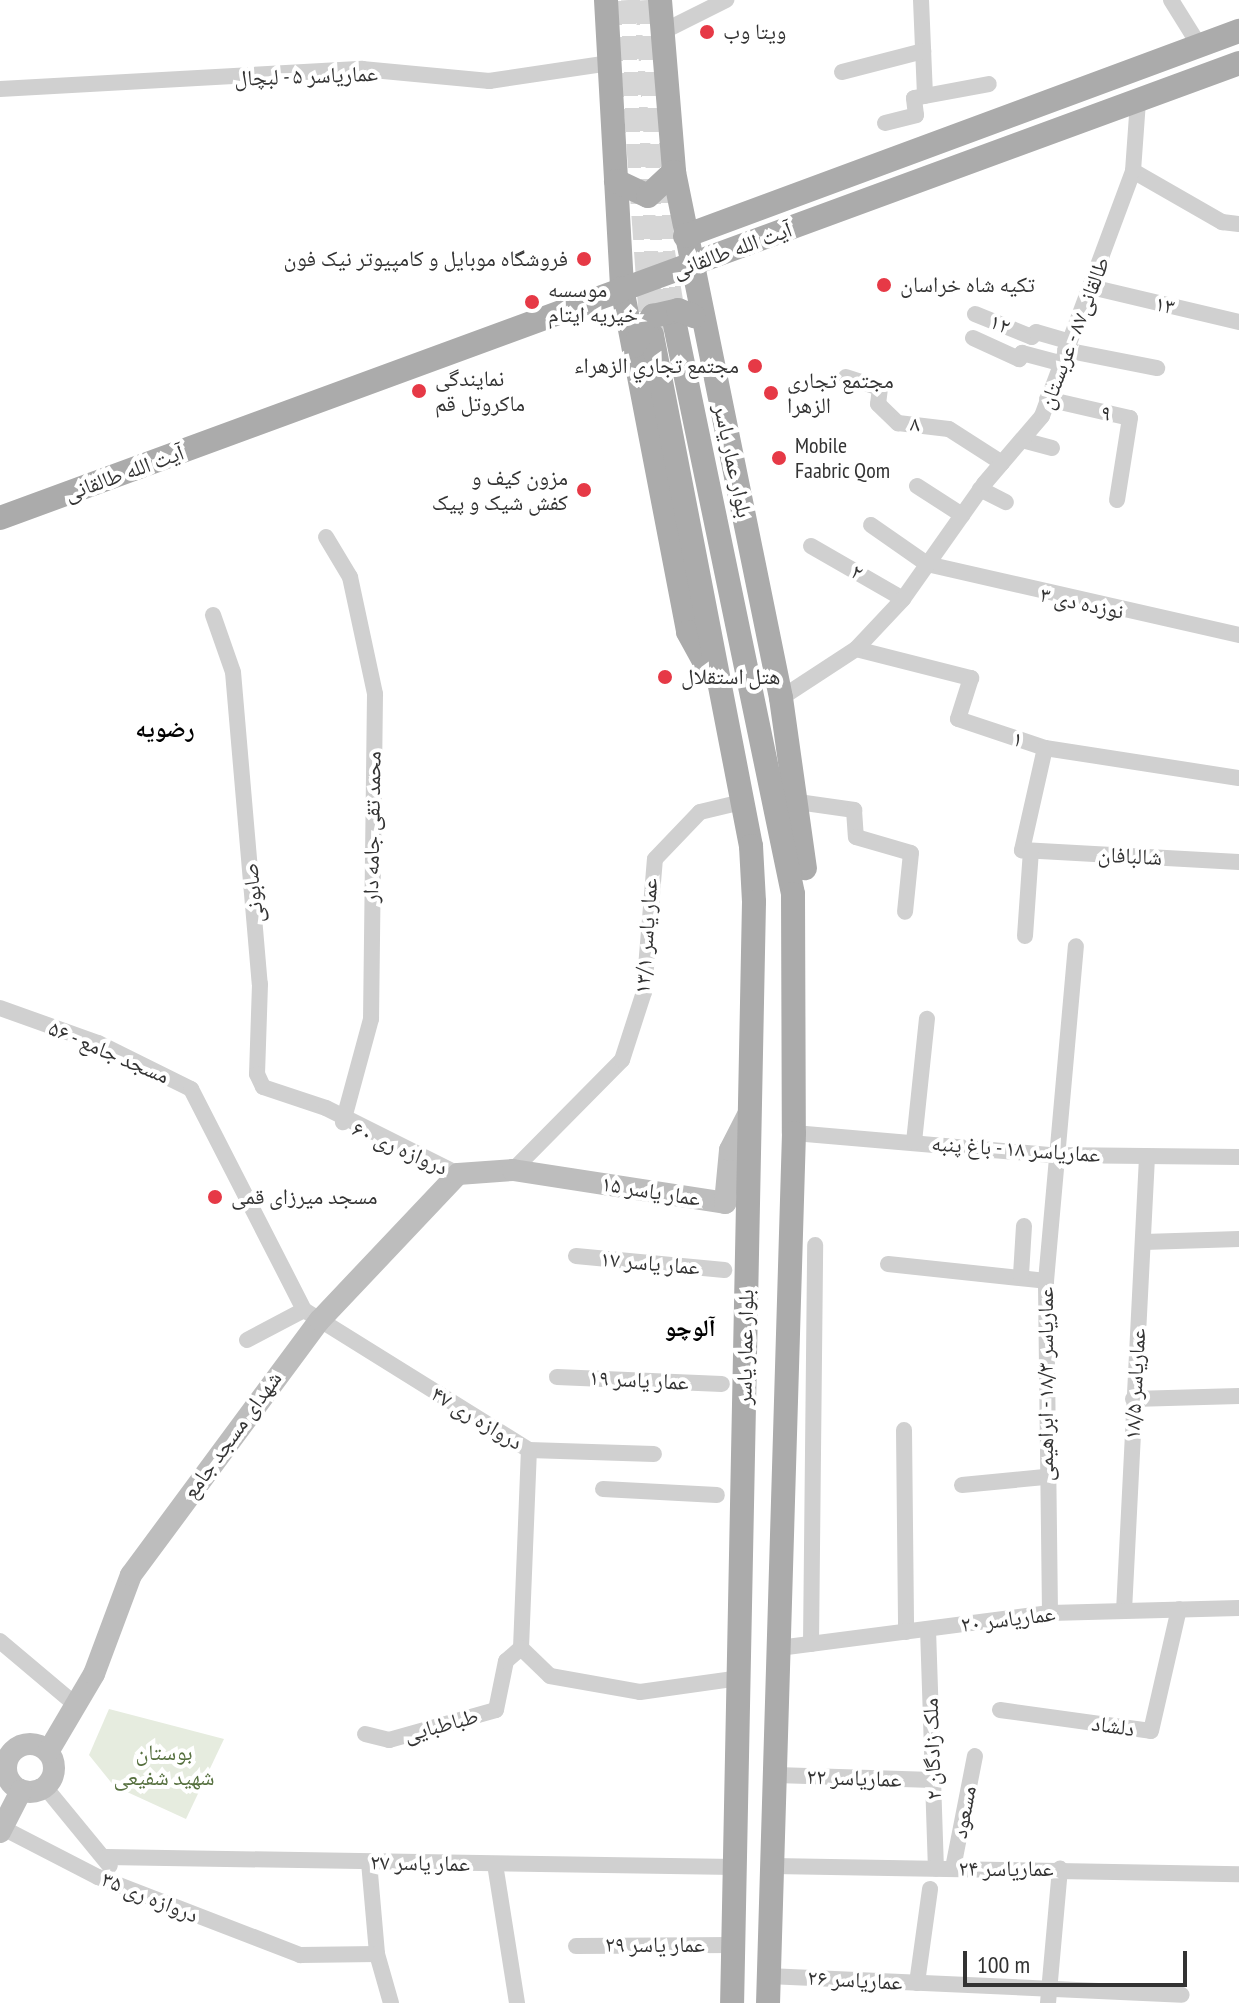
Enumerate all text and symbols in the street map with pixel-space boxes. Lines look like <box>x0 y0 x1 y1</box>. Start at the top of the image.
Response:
place label: ویتا وب <box>723 19 786 45</box>
marker: ویتا وب <box>698 23 716 41</box>
street label: عماریاسر ۵ - لبچال <box>233 60 379 92</box>
street label: آیت الله طالقانی <box>669 216 795 284</box>
place label: فروشگاه موبایل و کامپیوتر نیک فون <box>284 246 568 272</box>
marker: فروشگاه موبایل و کامپیوتر نیک فون <box>575 250 593 268</box>
street label: طالقانی۸۷ - عربستان <box>1033 252 1115 414</box>
place label: تکیه شاه خراسان <box>900 272 1035 298</box>
place label: موسسه خیریه ایتام <box>548 276 638 328</box>
marker: تکیه شاه خراسان <box>875 276 893 294</box>
street label: ۱۳ <box>1152 290 1178 320</box>
marker: موسسه خیریه ایتام <box>523 293 541 311</box>
street label: ۱۲ <box>986 308 1014 340</box>
place label: مجتمع تجاري الزهراء <box>574 353 739 379</box>
marker: مجتمع تجاري الزهراء <box>746 357 764 375</box>
place label: نمایندگی ماکروتل قم <box>435 365 525 416</box>
place label: مجتمع تجاری الزهرا <box>787 367 894 418</box>
marker: نمایندگی ماکروتل قم <box>410 382 428 400</box>
marker: مجتمع تجاری الزهرا <box>762 384 780 402</box>
street label: ۹ <box>1098 399 1114 427</box>
street label: بلوار عمار یاسر <box>708 402 758 520</box>
street label: ۸ <box>909 411 921 437</box>
place label: Mobile Faabric Qom <box>795 432 890 484</box>
street label: آیت الله طالقانی <box>61 439 187 507</box>
marker: Mobile Faabric Qom <box>770 449 788 467</box>
place label: مزون کیف و کفش شیک و پیک <box>432 464 568 516</box>
marker: مزون کیف و کفش شیک و پیک <box>575 481 593 499</box>
street label: ۲ <box>846 558 868 586</box>
street label: نوزده دی ۳ <box>1038 581 1126 625</box>
place label: هتل استقلال <box>681 664 780 690</box>
marker: هتل استقلال <box>656 668 674 686</box>
district label: رضویه <box>135 715 195 743</box>
street label: ۱ <box>1009 725 1027 753</box>
street label: محمد تقی جامه دار <box>357 751 387 903</box>
street label: شالبافان <box>1097 841 1163 871</box>
street label: صابونی <box>237 862 269 924</box>
street label: عمار یاسر ۱۳/۱ <box>629 877 663 995</box>
street label: ۵۶ - مسجد جامع <box>44 1014 174 1090</box>
street label: دروازه ری ۶۰ <box>348 1115 452 1181</box>
street label: عماریاسر ۱۸ - باغ پنبه <box>930 1130 1102 1168</box>
street label: عمار یاسر ۱۵ <box>600 1170 702 1212</box>
place label: مسجد میرزای قمی <box>231 1184 378 1210</box>
marker: مسجد میرزای قمی <box>206 1188 224 1206</box>
street label: عمار یاسر ۱۷ <box>599 1246 701 1280</box>
street label: عماریاسر ۱۸/۳ - ابراهیمی <box>1033 1286 1059 1482</box>
street label: بلوار عمار یاسر <box>731 1289 759 1405</box>
district label: آلوچو <box>664 1314 716 1342</box>
street label: عماریاسر ۱۸/۵ <box>1119 1328 1151 1440</box>
street label: عمار یاسر ۱۹ <box>588 1364 690 1396</box>
street label: شهدای مسجد جامع <box>177 1366 287 1504</box>
street label: دروازه ری ۴۷ <box>427 1380 527 1456</box>
street label: عماریاسر ۲۰ <box>959 1600 1057 1638</box>
street label: ۲ ملک زادگان <box>917 1698 947 1800</box>
street label: طباطبایی <box>401 1702 481 1748</box>
street label: دلشاد <box>1090 1710 1136 1742</box>
park label: بوستان شهید شفیعی <box>113 1739 215 1790</box>
street label: عماریاسر ۲۲ <box>806 1763 902 1793</box>
street label: مسعود <box>946 1783 982 1841</box>
street label: عمار یاسر ۲۷ <box>370 1849 470 1877</box>
street label: عماریاسر ۲۴ <box>958 1856 1054 1882</box>
street label: دروازه ری ۳۵ <box>98 1866 202 1928</box>
street label: عمار یاسر ۲۹ <box>605 1932 705 1958</box>
scale bar <box>967 1935 1191 1985</box>
text: 100 m <box>977 1949 1030 1980</box>
street label: عماریاسر ۲۶ <box>807 1964 903 1996</box>

